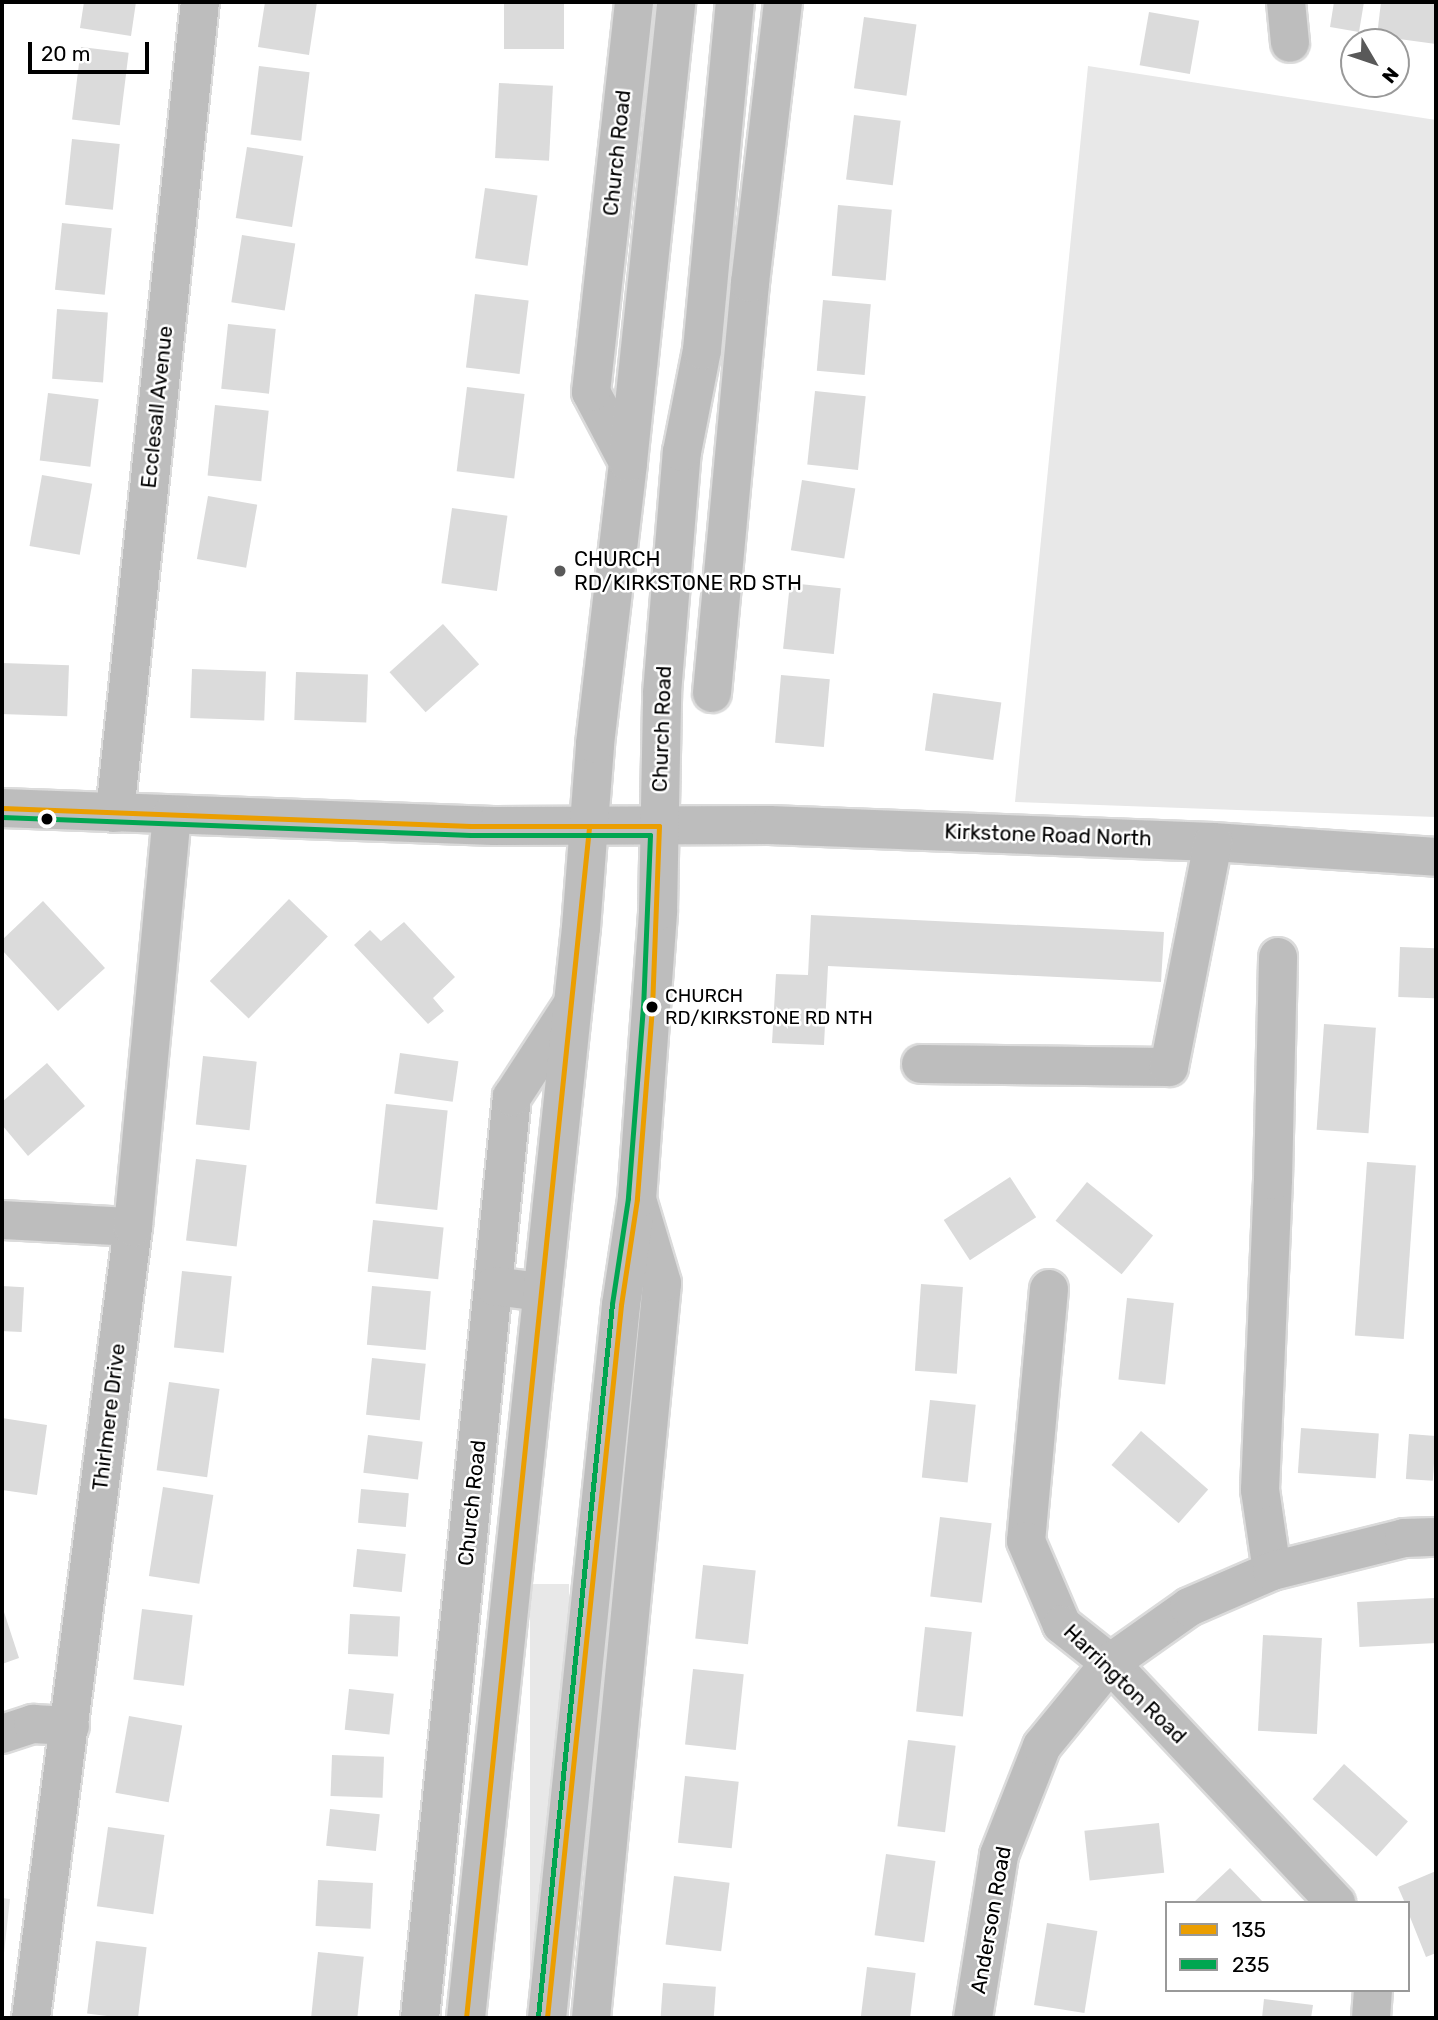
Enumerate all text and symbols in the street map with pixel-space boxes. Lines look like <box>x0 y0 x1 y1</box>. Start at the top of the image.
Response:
scale bar <box>32 28 152 72</box>
north arrow <box>1340 28 1410 98</box>
text: 20 m <box>41 41 90 66</box>
text: N <box>1377 63 1403 88</box>
street label: Church Road <box>598 89 636 217</box>
street label: Ecclesall Avenue <box>136 324 178 490</box>
place label: CHURCH RD/KIRKSTONE RD STH <box>574 546 802 596</box>
marker: CHURCH RD/KIRKSTONE RD STH <box>552 563 568 579</box>
street label: Church Road <box>647 665 677 793</box>
unlabelled marker <box>40 812 54 826</box>
street label: Kirkstone Road North <box>944 819 1152 851</box>
place label: CHURCH RD/KIRKSTONE RD NTH <box>665 985 873 1029</box>
marker: CHURCH RD/KIRKSTONE RD NTH <box>645 1000 659 1014</box>
street label: Thirlmere Drive <box>87 1342 131 1492</box>
street label: Church Road <box>453 1439 491 1567</box>
street label: Harrington Road <box>1058 1619 1192 1749</box>
street label: Anderson Road <box>966 1844 1016 1996</box>
legend <box>1165 1901 1410 1992</box>
text: 135 <box>1232 1917 1266 1942</box>
text: 235 <box>1232 1952 1269 1977</box>

